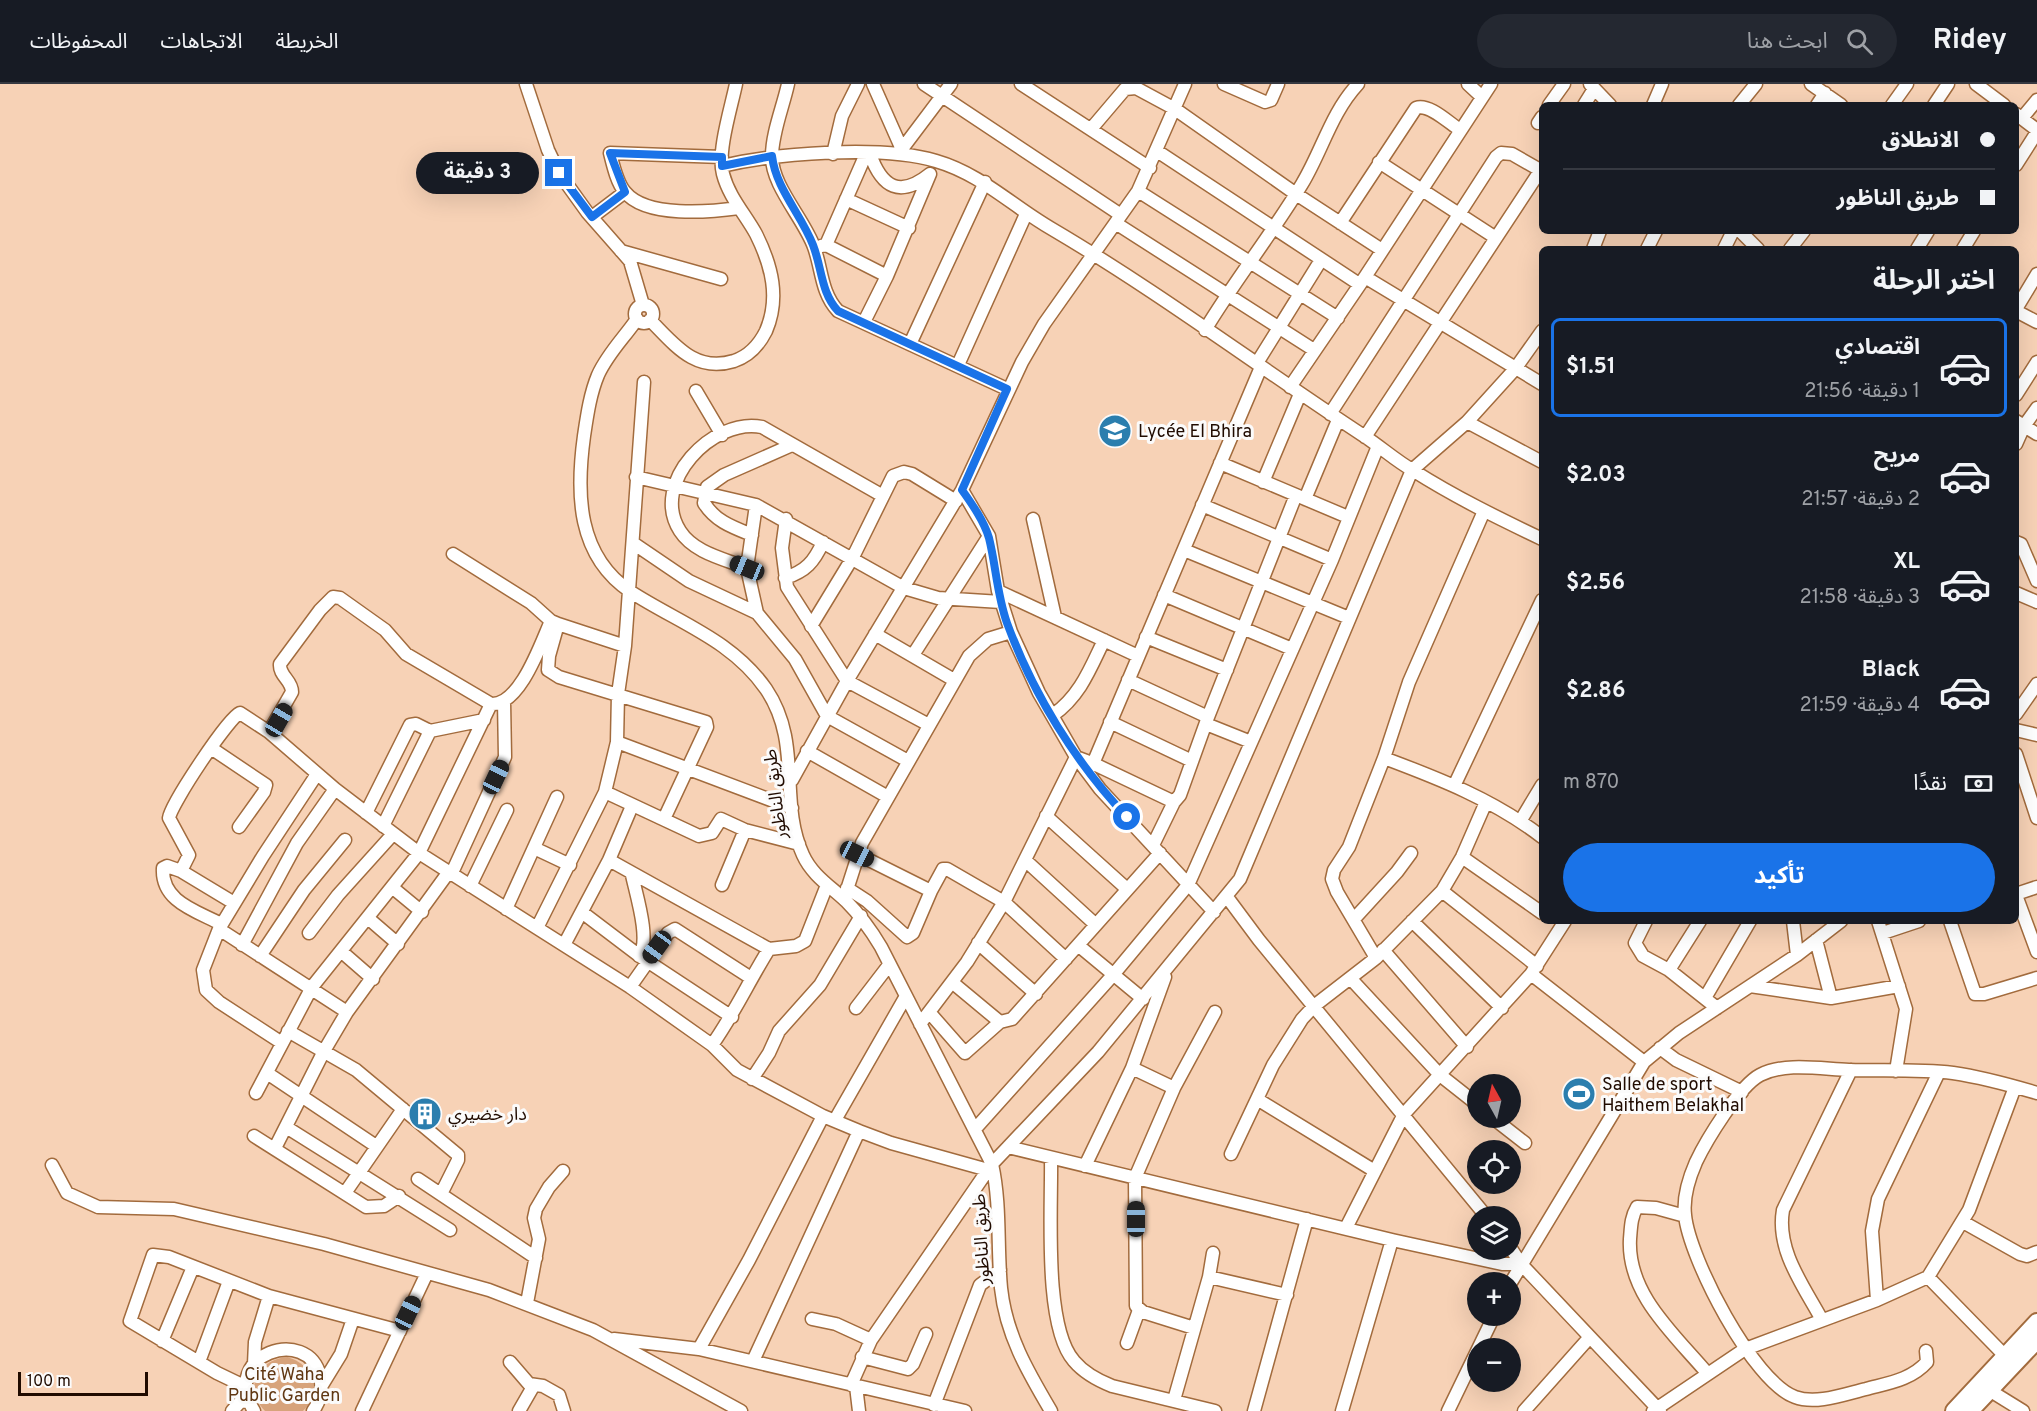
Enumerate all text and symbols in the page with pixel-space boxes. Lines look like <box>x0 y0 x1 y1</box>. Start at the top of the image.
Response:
search box <box>1477 14 1897 68</box>
text: Ridey <box>1933 23 2007 59</box>
icon: search <box>1843 25 1876 58</box>
text: المحفوظات <box>30 29 127 56</box>
text: الاتجاهات <box>160 29 242 56</box>
text: الخريطة <box>275 29 338 56</box>
text: ابحث هنا <box>1747 29 1828 56</box>
text: الانطلاق <box>1882 128 1959 155</box>
callout: 3 دقيقة <box>415 152 538 194</box>
route end <box>545 159 572 186</box>
text: 3 دقيقة <box>444 160 511 186</box>
text: طريق الناظور <box>1837 186 1959 213</box>
text: اختر الرحلة <box>1873 265 1995 299</box>
text: اقتصادي <box>1835 335 1920 362</box>
icon: car <box>1938 341 1992 395</box>
text: $1.51 <box>1566 354 1616 381</box>
text: 1 دقيقة · 21:56 <box>1804 379 1920 405</box>
school or university icon: Lycée El Bhira <box>1097 413 1133 449</box>
place label: Lycée El Bhira <box>1138 421 1252 444</box>
text: مريح <box>1874 443 1920 470</box>
icon: car <box>1938 449 1992 503</box>
text: $2.03 <box>1566 462 1626 489</box>
text: 2 دقيقة · 21:57 <box>1801 487 1920 513</box>
text: XL <box>1893 549 1920 576</box>
car <box>727 553 767 583</box>
icon: car <box>1938 557 1992 611</box>
text: $2.56 <box>1566 570 1625 597</box>
text: 3 دقيقة · 21:58 <box>1799 585 1920 611</box>
text: Black <box>1862 657 1920 684</box>
icon: car <box>1938 665 1992 719</box>
text: $2.86 <box>1566 678 1625 705</box>
text: 4 دقيقة · 21:59 <box>1800 693 1920 719</box>
car <box>262 700 296 740</box>
street label: طريق الناظور <box>760 747 794 841</box>
car <box>480 757 512 797</box>
icon: cash <box>1962 767 1995 800</box>
text: 870 m <box>1563 770 1619 796</box>
text: نقدًا <box>1913 771 1947 798</box>
route start <box>1113 803 1140 830</box>
car <box>837 838 877 870</box>
button: تأكيد <box>1563 843 1995 912</box>
car <box>639 927 675 967</box>
north arrow <box>1467 1074 1521 1128</box>
map controls <box>1467 1074 1521 1392</box>
place label: Salle de sport Haithem Belakhal <box>1602 1074 1744 1118</box>
sports icon: Salle de sport Haithem Belakhal <box>1561 1076 1597 1112</box>
building icon: دار خضيري <box>407 1096 443 1132</box>
place label: دار خضيري <box>448 1104 527 1127</box>
button: locate <box>1467 1140 1521 1194</box>
street label: طريق الناظور <box>969 1193 996 1286</box>
car <box>1127 1201 1145 1237</box>
button: layers <box>1467 1206 1521 1260</box>
button: + <box>1467 1272 1521 1326</box>
car <box>392 1293 424 1333</box>
button: − <box>1467 1338 1521 1392</box>
park label: Cité Waha Public Garden <box>228 1364 340 1408</box>
scale bar <box>18 1369 148 1396</box>
text: 100 m <box>27 1372 71 1392</box>

